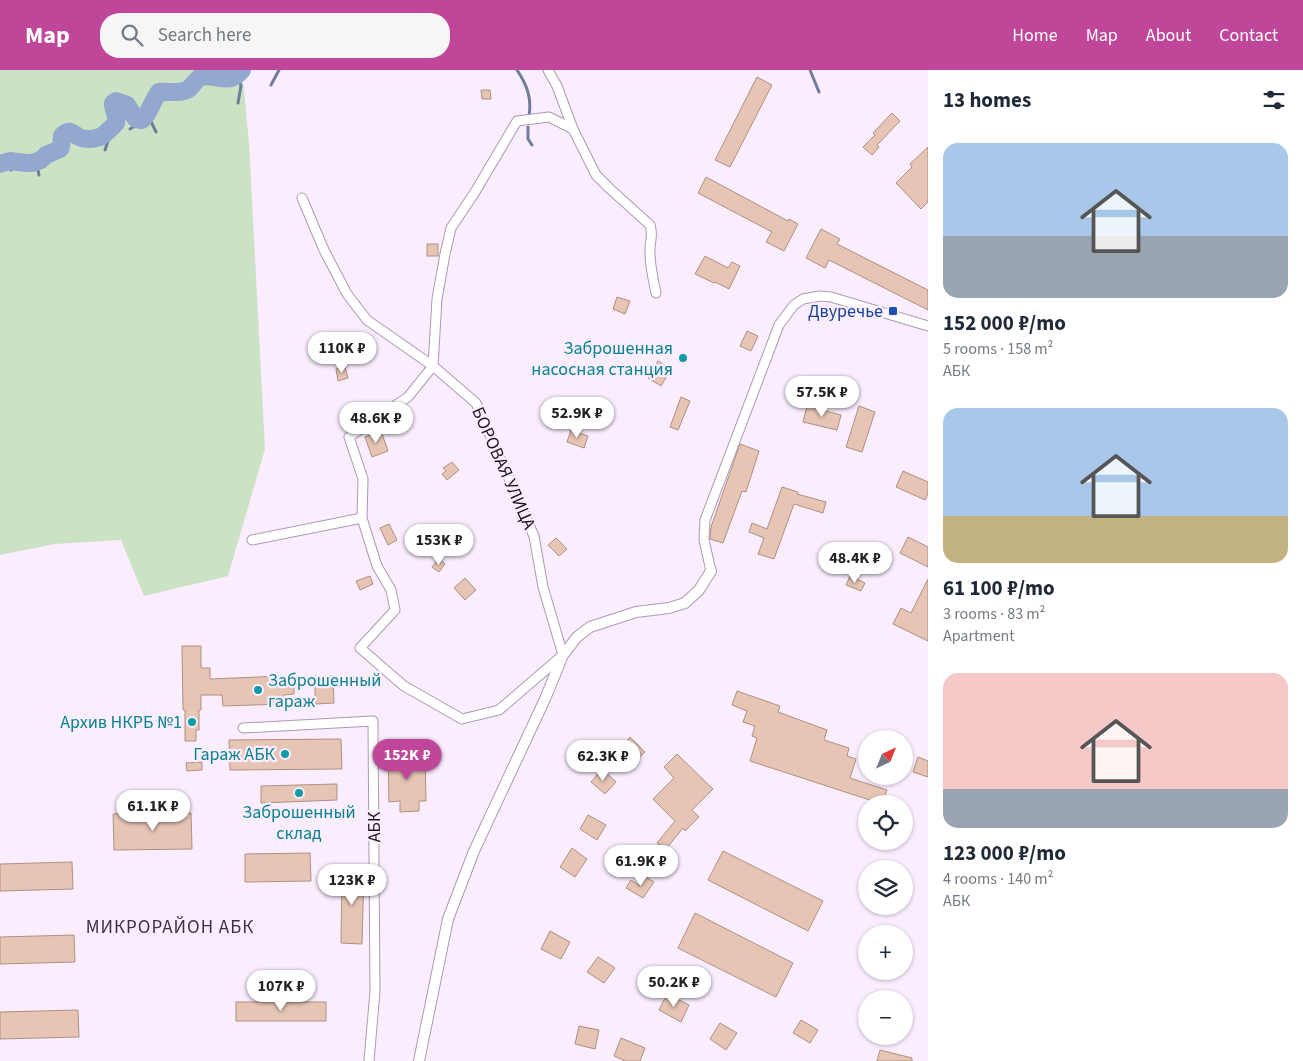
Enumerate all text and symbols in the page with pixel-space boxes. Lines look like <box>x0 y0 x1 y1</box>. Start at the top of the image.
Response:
search box <box>100 13 450 58</box>
text: Map <box>25 18 70 53</box>
icon: search <box>118 21 146 49</box>
text: Search here <box>158 22 251 49</box>
text: Home <box>1012 23 1058 48</box>
text: Map <box>1086 23 1118 48</box>
text: About <box>1146 23 1191 48</box>
text: Contact <box>1219 23 1278 48</box>
text: 13 homes <box>943 85 1031 115</box>
icon: filters <box>1260 86 1288 114</box>
icon: home <box>1071 176 1161 266</box>
place label: Двуречье <box>808 299 883 324</box>
marker: Двуречье <box>887 305 899 317</box>
text: 152 000 ₽/mo <box>943 308 1066 338</box>
pin: 110K ₽ <box>301 332 383 374</box>
place label: Заброшенная насосная станция <box>531 336 673 382</box>
text: 110K ₽ <box>319 337 365 359</box>
text: 5 rooms · 158 m² <box>943 338 1053 360</box>
marker: Заброшенная насосная станция <box>677 352 689 364</box>
text: АБК <box>943 360 970 382</box>
pin: 57.5K ₽ <box>776 376 868 418</box>
text: 57.5K ₽ <box>796 381 848 403</box>
pin: 52.9K ₽ <box>531 396 623 439</box>
pin: 48.6K ₽ <box>330 402 422 444</box>
text: 52.9K ₽ <box>551 402 603 424</box>
street label: БОРОВАЯ УЛИЦА <box>465 403 542 534</box>
text: 48.6K ₽ <box>350 407 402 429</box>
icon: home <box>1071 441 1161 531</box>
pin: 153K ₽ <box>398 524 480 566</box>
text: 153K ₽ <box>416 529 462 551</box>
pin: 48.4K ₽ <box>809 542 901 584</box>
text: 48.4K ₽ <box>829 547 881 569</box>
text: 61 100 ₽/mo <box>943 573 1055 603</box>
text: 3 rooms · 83 m² <box>943 603 1045 625</box>
text: Apartment <box>943 625 1015 647</box>
place label: Заброшенный гараж <box>268 668 381 714</box>
marker: Заброшенный гараж <box>252 684 264 696</box>
icon: home <box>1071 706 1161 796</box>
place label: Архив НКРБ №1 <box>60 710 182 735</box>
marker: Архив НКРБ №1 <box>186 716 198 728</box>
north arrow <box>858 730 912 785</box>
map controls <box>858 730 913 1045</box>
pin: 152K ₽ <box>366 738 448 781</box>
pin: 62.3K ₽ <box>557 740 649 782</box>
place label: Гараж АБК <box>193 742 276 767</box>
text: 152K ₽ <box>384 744 430 766</box>
text: 62.3K ₽ <box>577 745 629 767</box>
marker: Гараж АБК <box>279 748 291 760</box>
marker: Заброшенный склад <box>293 787 305 799</box>
pin: 61.1K ₽ <box>107 790 199 832</box>
text: 61.1K ₽ <box>127 795 179 817</box>
button: locate <box>858 795 913 850</box>
place label: Заброшенный склад <box>242 800 356 846</box>
street label: АБК <box>362 811 387 843</box>
text: 123 000 ₽/mo <box>943 838 1066 868</box>
pin: 61.9K ₽ <box>595 844 687 887</box>
text: 61.9K ₽ <box>615 850 667 872</box>
button: layers <box>858 860 913 915</box>
pin: 123K ₽ <box>311 864 393 906</box>
text: 4 rooms · 140 m² <box>943 868 1053 890</box>
text: 123K ₽ <box>329 869 375 891</box>
text: АБК <box>943 890 970 912</box>
district label: МИКРОРАЙОН АБК <box>86 914 254 941</box>
button: + <box>858 925 913 980</box>
pin: 50.2K ₽ <box>628 966 720 1008</box>
pin: 107K ₽ <box>240 970 322 1012</box>
text: 50.2K ₽ <box>648 971 700 993</box>
text: 107K ₽ <box>258 975 304 997</box>
button: − <box>858 990 913 1045</box>

